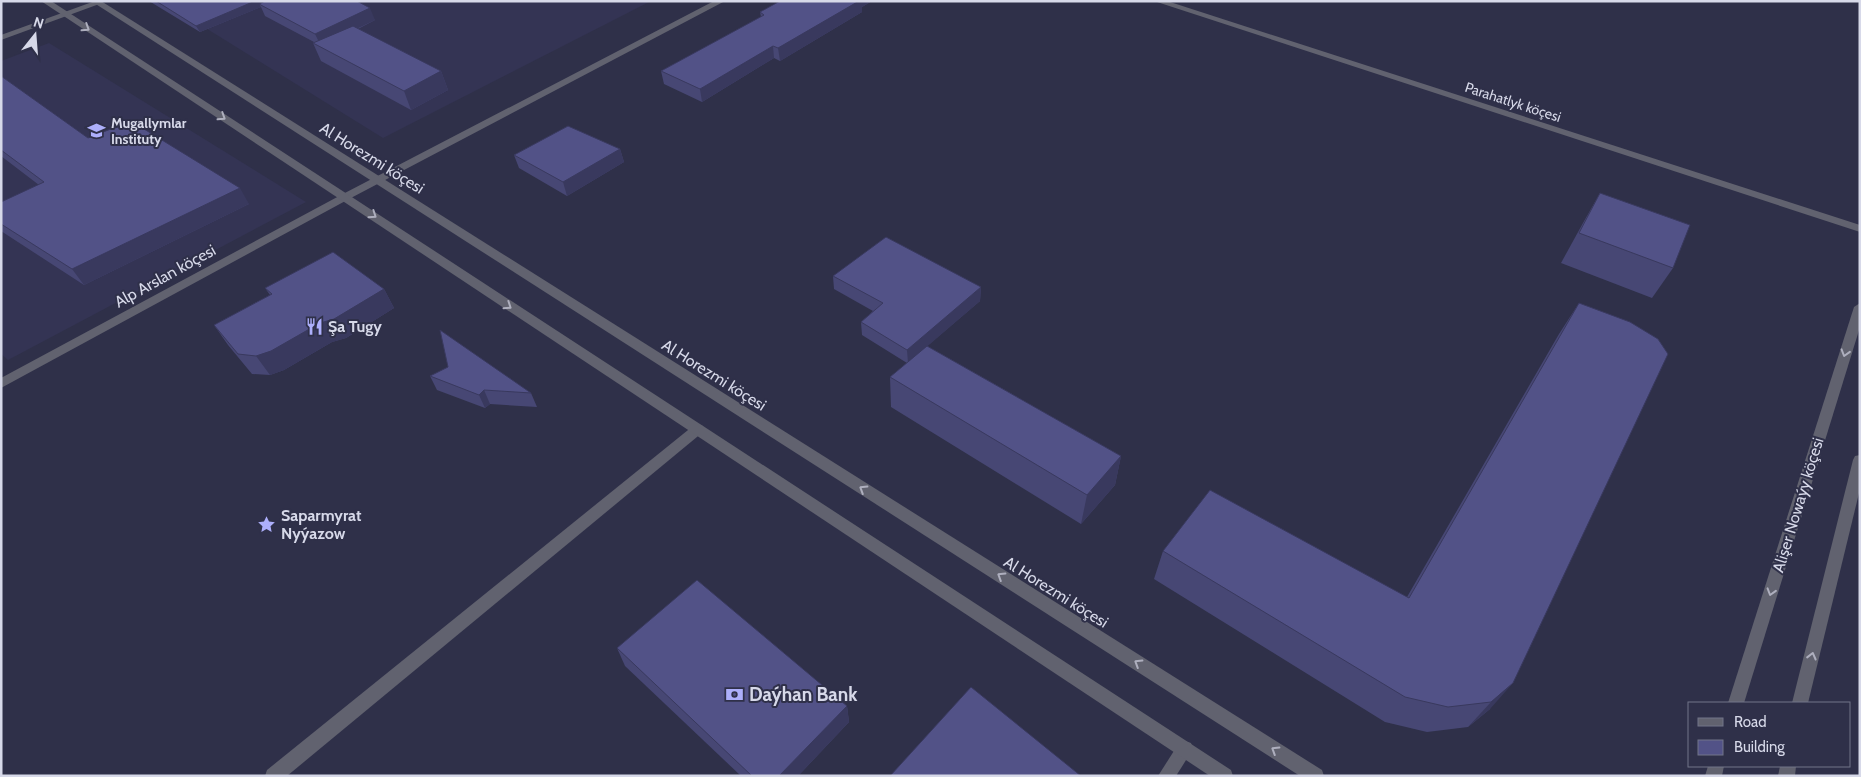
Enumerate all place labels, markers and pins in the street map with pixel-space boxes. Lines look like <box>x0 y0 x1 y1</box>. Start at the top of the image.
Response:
place label: Mugallymlar Instituty <box>111 114 187 148</box>
school or university icon: Mugallymlar Instituty <box>87 121 107 141</box>
restaurant icon: Şa Tugy <box>304 316 324 336</box>
place label: Şa Tugy <box>328 317 382 336</box>
place label: Saparmyrat Nyýazow <box>281 506 362 543</box>
place icon: Saparmyrat Nyýazow <box>257 514 277 534</box>
place label: Daýhan Bank <box>749 683 858 706</box>
bank icon: Daýhan Bank <box>725 684 745 704</box>

